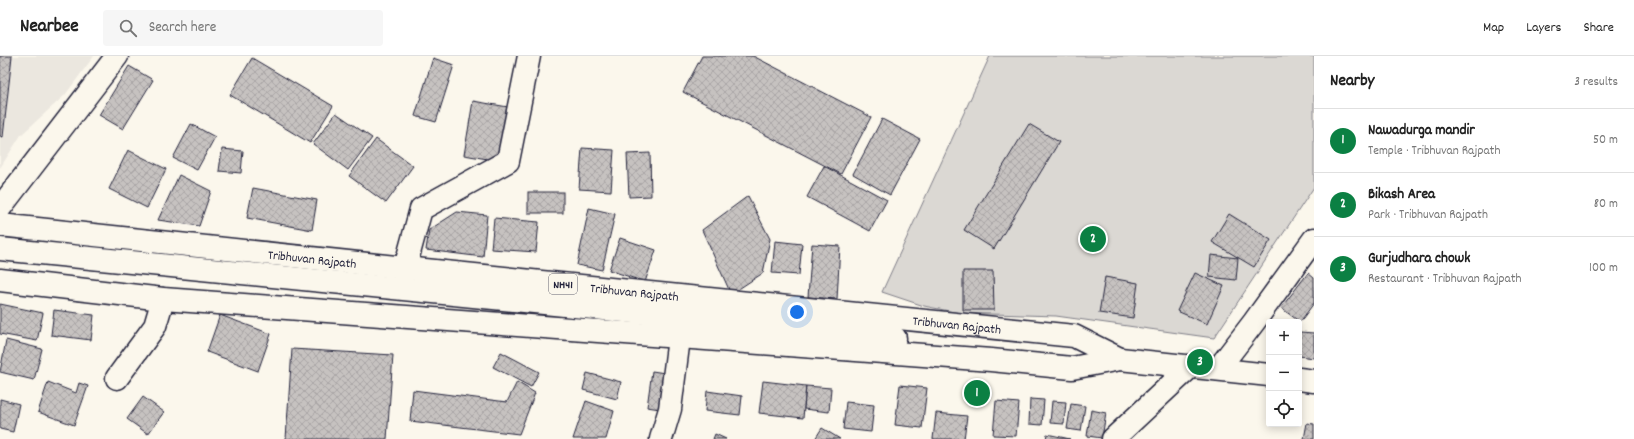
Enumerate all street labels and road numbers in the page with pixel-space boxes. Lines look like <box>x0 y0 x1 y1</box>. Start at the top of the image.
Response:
street label: Tribhuvan Rajpath <box>267 246 357 275</box>
road number: NH41 <box>549 274 577 294</box>
street label: Tribhuvan Rajpath <box>589 280 680 308</box>
street label: Tribhuvan Rajpath <box>911 313 1002 341</box>

